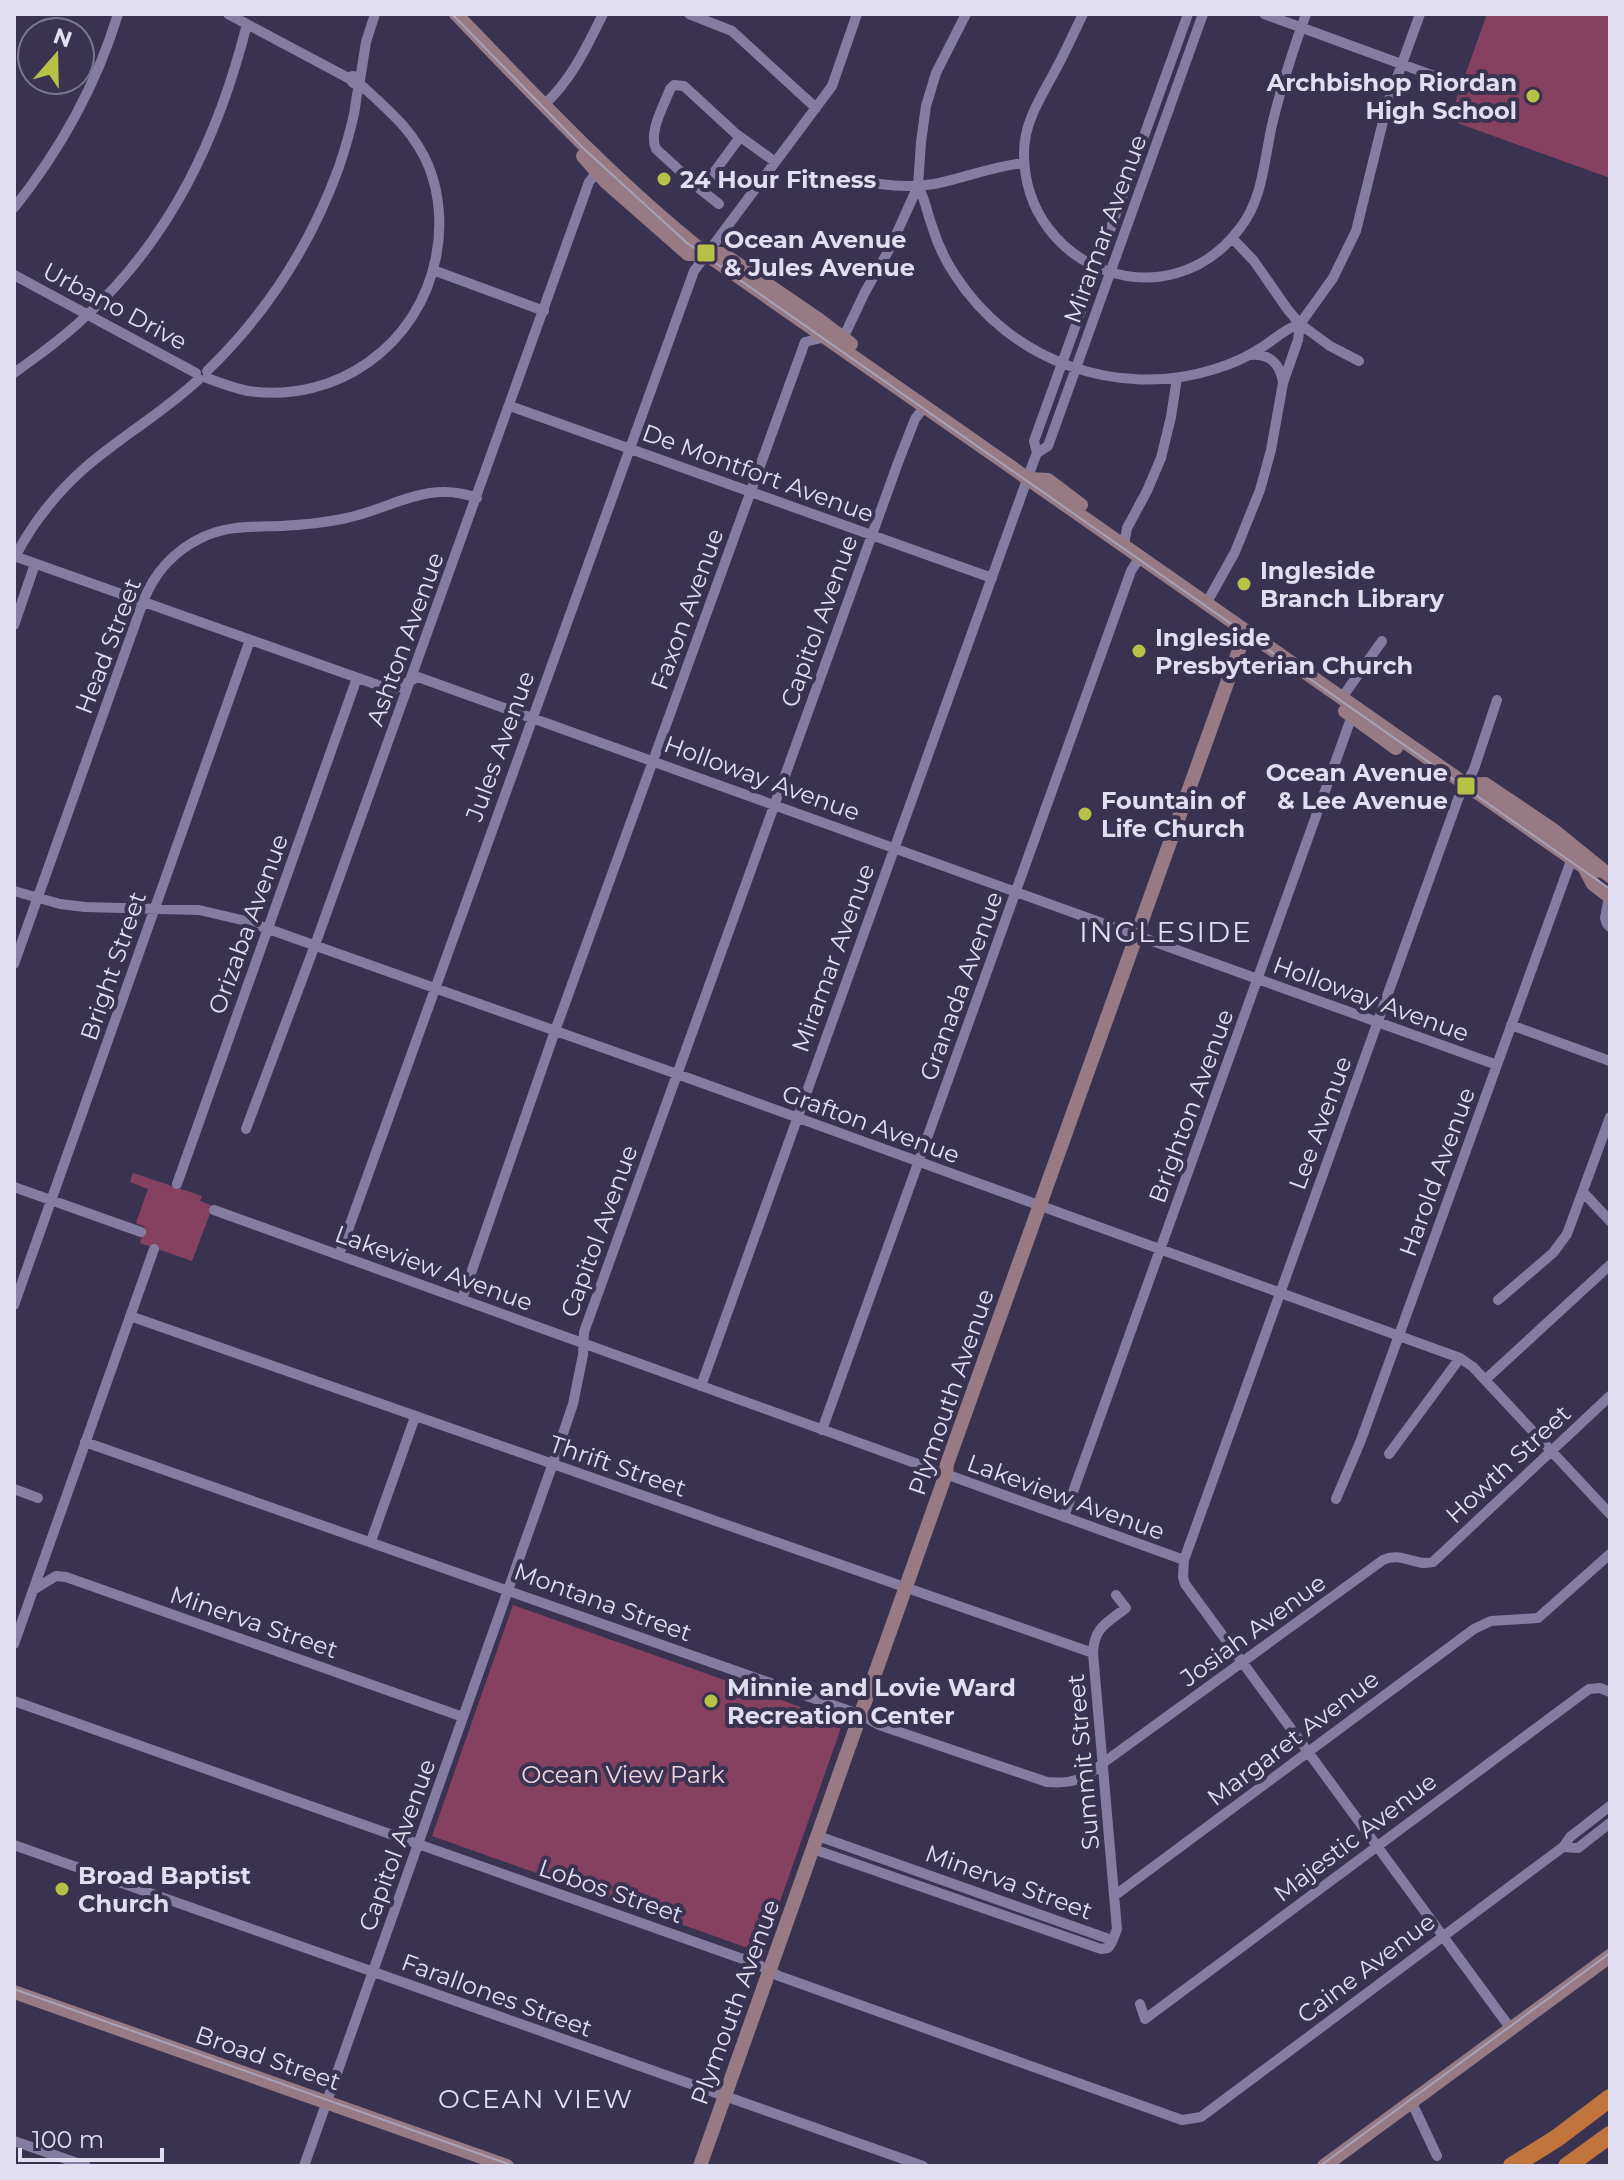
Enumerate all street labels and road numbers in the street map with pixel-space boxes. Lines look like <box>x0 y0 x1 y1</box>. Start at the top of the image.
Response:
street label: Miramar Avenue <box>1057 131 1153 327</box>
street label: Urbano Drive <box>38 256 192 356</box>
street label: De Montfort Avenue <box>638 418 878 528</box>
street label: Faxon Avenue <box>644 524 730 694</box>
street label: Capitol Avenue <box>774 531 864 711</box>
street label: Ashton Avenue <box>360 548 450 730</box>
street label: Head Street <box>69 574 147 718</box>
street label: Jules Avenue <box>459 667 541 826</box>
street label: Holloway Avenue <box>660 729 864 827</box>
street label: Orizaba Avenue <box>202 830 294 1018</box>
street label: Miramar Avenue <box>785 860 881 1056</box>
street label: Bright Street <box>74 888 152 1044</box>
street label: Granada Avenue <box>913 888 1009 1084</box>
street label: Holloway Avenue <box>1269 950 1473 1048</box>
street label: Brighton Avenue <box>1142 1005 1240 1207</box>
street label: Lee Avenue <box>1282 1052 1358 1194</box>
street label: Grafton Avenue <box>778 1078 964 1170</box>
street label: Harold Avenue <box>1393 1084 1481 1260</box>
street label: Capitol Avenue <box>554 1141 644 1321</box>
street label: Lakeview Avenue <box>331 1219 537 1317</box>
street label: Plymouth Avenue <box>902 1285 1000 1499</box>
street label: Howth Street <box>1439 1399 1577 1529</box>
street label: Thrift Street <box>546 1429 690 1503</box>
street label: Lakeview Avenue <box>963 1448 1169 1546</box>
street label: Montana Street <box>510 1556 696 1648</box>
street label: Josiah Avenue <box>1174 1568 1331 1693</box>
street label: Minerva Street <box>166 1580 342 1664</box>
street label: Margaret Avenue <box>1201 1664 1385 1812</box>
street label: Summit Street <box>1061 1672 1105 1851</box>
street label: Capitol Avenue <box>352 1755 442 1935</box>
street label: Majestic Avenue <box>1268 1766 1442 1908</box>
street label: Minerva Street <box>922 1838 1097 1926</box>
street label: Lobos Street <box>535 1853 687 1929</box>
street label: Plymouth Avenue <box>684 1896 786 2108</box>
street label: Caine Avenue <box>1291 1907 1441 2029</box>
street label: Farallones Street <box>398 1947 597 2043</box>
street label: Broad Street <box>192 2020 345 2096</box>

